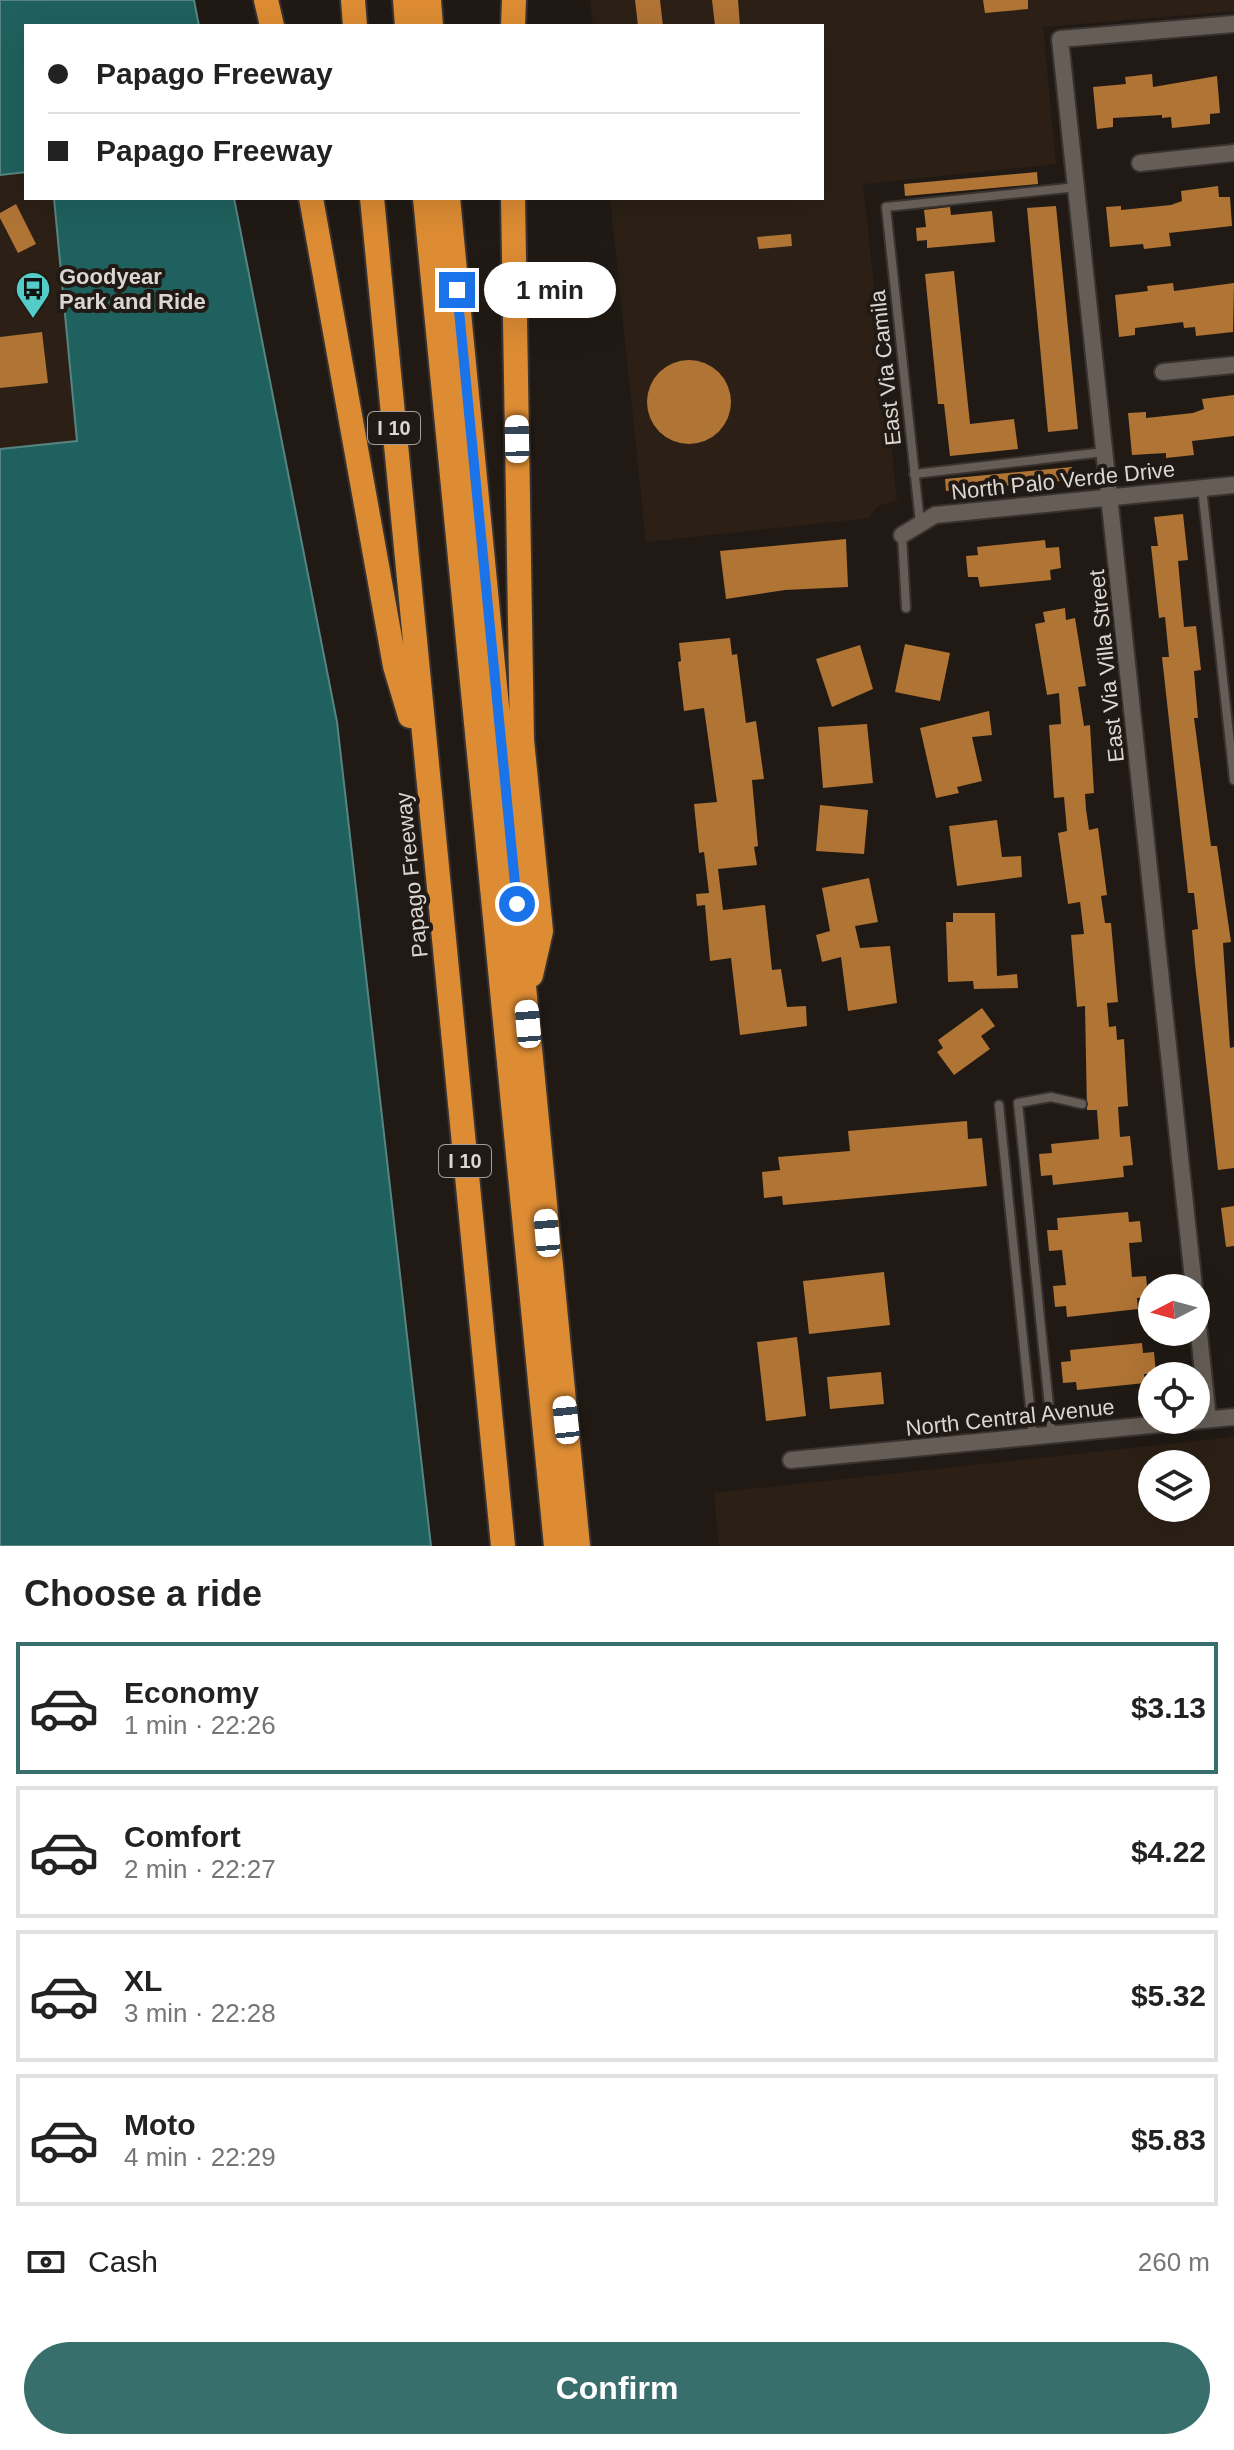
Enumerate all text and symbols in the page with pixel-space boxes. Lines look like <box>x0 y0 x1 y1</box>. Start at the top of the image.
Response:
text: Papago Freeway <box>96 57 333 90</box>
text: Papago Freeway <box>96 134 333 167</box>
callout: 1 min <box>485 262 617 318</box>
place label: Goodyear Park and Ride <box>59 264 206 314</box>
bus stop icon: Goodyear Park and Ride <box>14 270 52 320</box>
route end <box>439 272 475 308</box>
text: 1 min <box>516 275 584 305</box>
street label: East Via Camila <box>865 288 906 447</box>
road number: I 10 <box>368 412 420 444</box>
car <box>505 415 529 463</box>
street label: North Palo Verde Drive <box>950 456 1176 505</box>
street label: East Via Villa Street <box>1084 568 1129 764</box>
street label: Papago Freeway <box>390 791 433 959</box>
route start <box>499 886 535 922</box>
car <box>514 999 542 1049</box>
road number: I 10 <box>439 1145 491 1177</box>
car <box>533 1208 561 1258</box>
north arrow <box>1138 1274 1210 1346</box>
map controls <box>1138 1274 1210 1522</box>
button: locate <box>1138 1362 1210 1434</box>
street label: North Central Avenue <box>904 1394 1116 1441</box>
car <box>552 1395 580 1445</box>
button: layers <box>1138 1450 1210 1522</box>
text: Choose a ride <box>24 1573 262 1614</box>
icon: car <box>28 1672 100 1744</box>
text: Economy <box>124 1676 259 1709</box>
text: $3.13 <box>1131 1691 1206 1724</box>
text: 1 min · 22:26 <box>124 1710 276 1740</box>
icon: car <box>28 1816 100 1888</box>
text: Comfort <box>124 1820 241 1853</box>
text: $4.22 <box>1131 1835 1206 1868</box>
text: 2 min · 22:27 <box>124 1854 276 1884</box>
icon: car <box>28 1960 100 2032</box>
text: XL <box>124 1964 162 1997</box>
text: $5.32 <box>1131 1979 1206 2012</box>
text: 3 min · 22:28 <box>124 1998 276 2028</box>
icon: car <box>28 2104 100 2176</box>
text: Moto <box>124 2108 196 2141</box>
text: $5.83 <box>1131 2123 1206 2156</box>
text: 4 min · 22:29 <box>124 2142 276 2172</box>
icon: cash <box>24 2240 68 2284</box>
text: Cash <box>88 2245 158 2278</box>
text: 260 m <box>1138 2247 1210 2277</box>
button: Confirm <box>24 2342 1210 2434</box>

